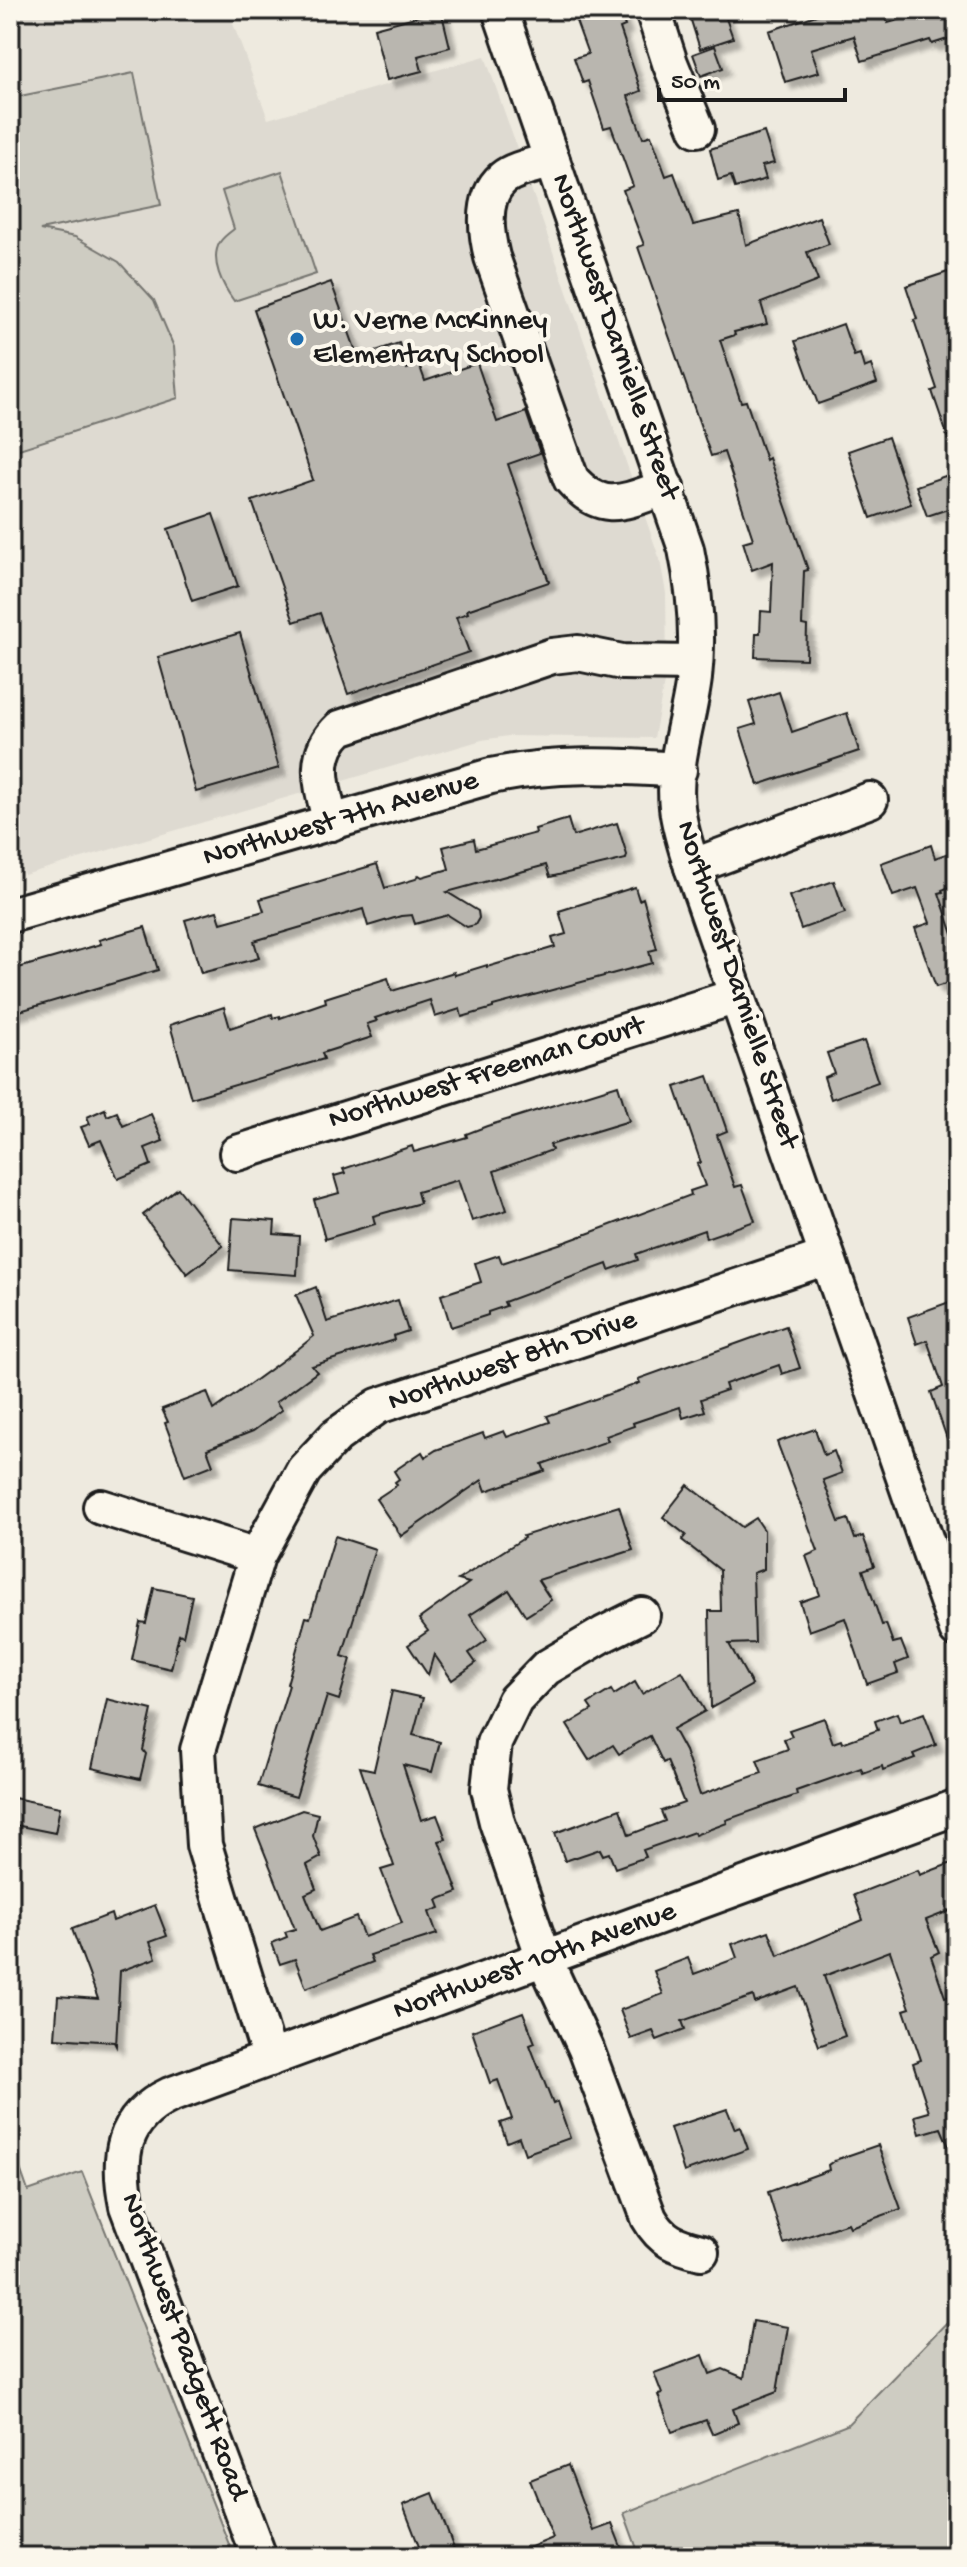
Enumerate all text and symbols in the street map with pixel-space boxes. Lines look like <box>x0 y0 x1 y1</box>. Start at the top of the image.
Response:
scale bar <box>659 52 845 102</box>
text: 50 m <box>671 69 720 98</box>
street label: Northwest Darnielle Street <box>542 170 687 507</box>
place label: W. Verne McKinney Elementary School <box>313 305 548 374</box>
marker: W. Verne McKinney Elementary School <box>288 330 306 348</box>
street label: Northwest 7th Avenue <box>199 764 483 876</box>
street label: Northwest Darnielle Street <box>666 817 806 1156</box>
street label: Northwest Freeman Court <box>325 1008 652 1139</box>
street label: Northwest 8th Drive <box>384 1303 642 1421</box>
street label: Northwest 10th Avenue <box>389 1894 682 2029</box>
street label: Northwest Padgett Road <box>111 2189 256 2507</box>

